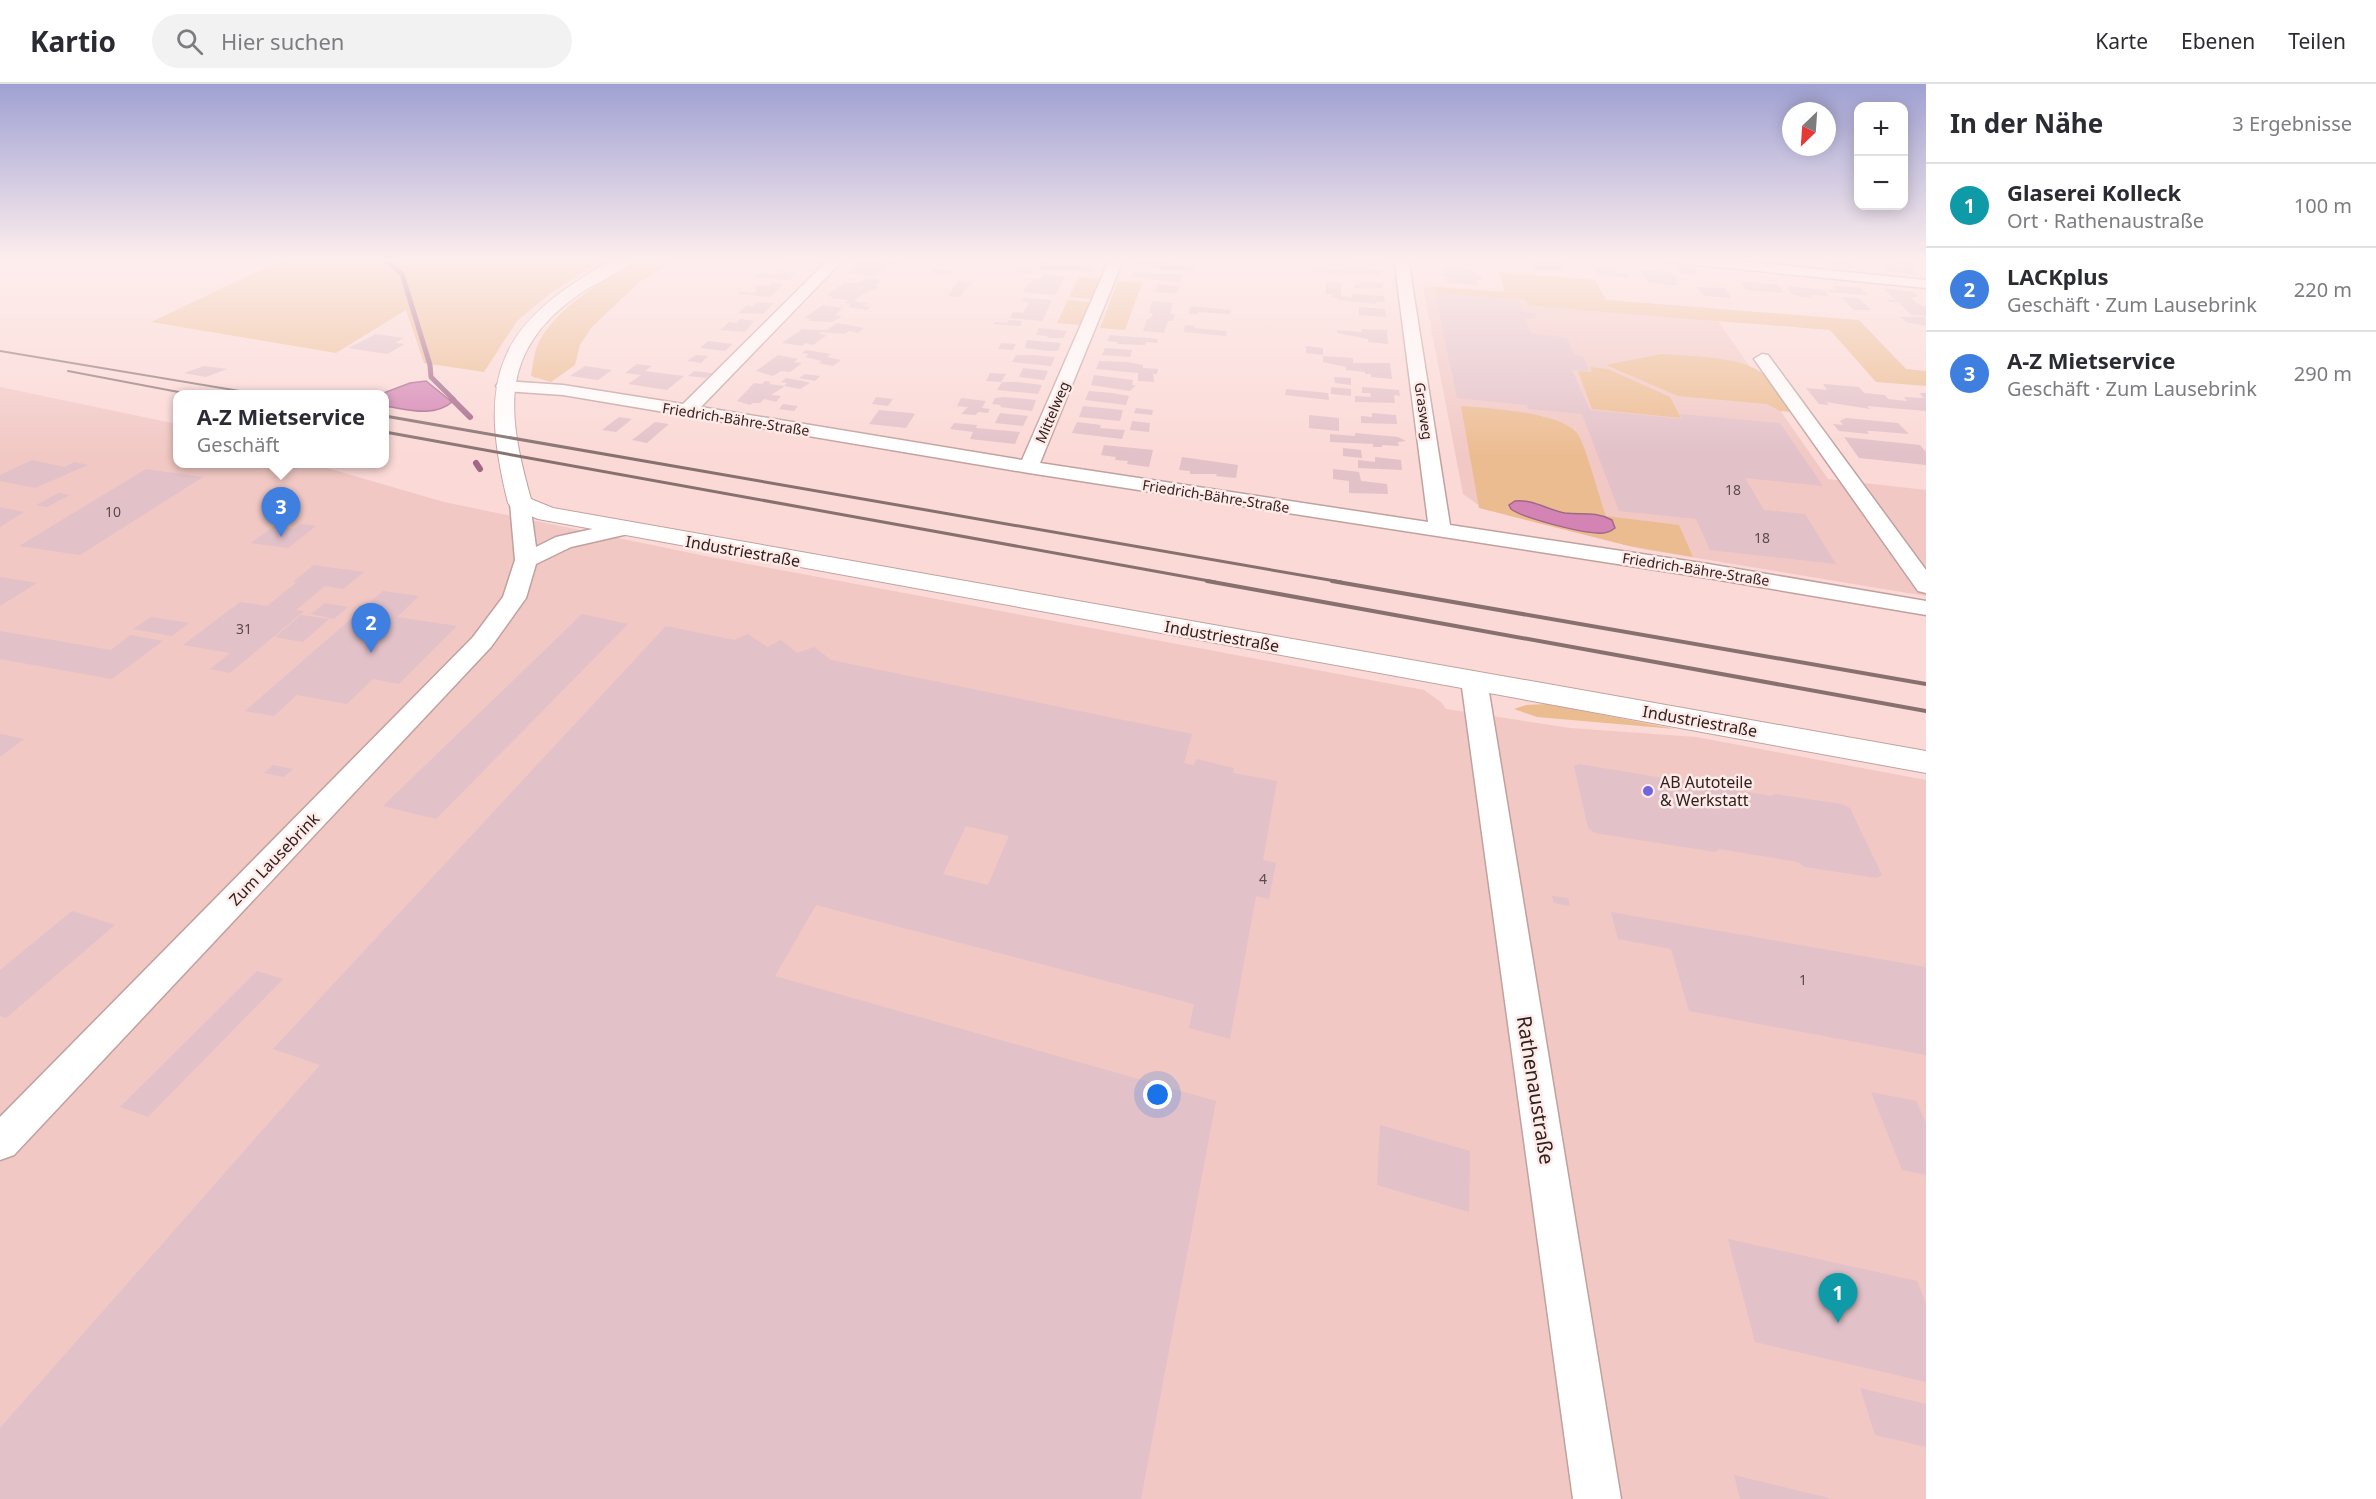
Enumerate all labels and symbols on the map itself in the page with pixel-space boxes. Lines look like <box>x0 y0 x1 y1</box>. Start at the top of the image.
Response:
north arrow <box>1782 102 1836 156</box>
street label: Mittelweg <box>1030 378 1074 446</box>
street label: Grasweg <box>1411 381 1437 441</box>
street label: Friedrich-Bähre-Straße <box>661 398 811 440</box>
street label: Friedrich-Bähre-Straße <box>1141 475 1291 517</box>
house number: 18 <box>1725 480 1741 499</box>
pin: 3 <box>262 488 300 537</box>
house number: 10 <box>105 502 121 521</box>
house number: 18 <box>1754 528 1770 547</box>
street label: Industriestraße <box>684 530 802 572</box>
street label: Friedrich-Bähre-Straße <box>1621 548 1771 590</box>
pin: 2 <box>352 604 391 653</box>
street label: Industriestraße <box>1163 615 1281 657</box>
house number: 31 <box>236 619 252 638</box>
street label: Industriestraße <box>1641 700 1759 742</box>
place label: AB Autoteile & Werkstatt <box>1660 771 1752 811</box>
marker: AB Autoteile & Werkstatt <box>1641 784 1655 798</box>
street label: Zum Lausebrink <box>224 807 324 910</box>
house number: 4 <box>1259 869 1267 888</box>
house number: 1 <box>1799 970 1807 989</box>
street label: Rathenaustraße <box>1511 1014 1561 1166</box>
your location <box>1143 1080 1172 1109</box>
pin: 1 <box>1818 1274 1858 1323</box>

